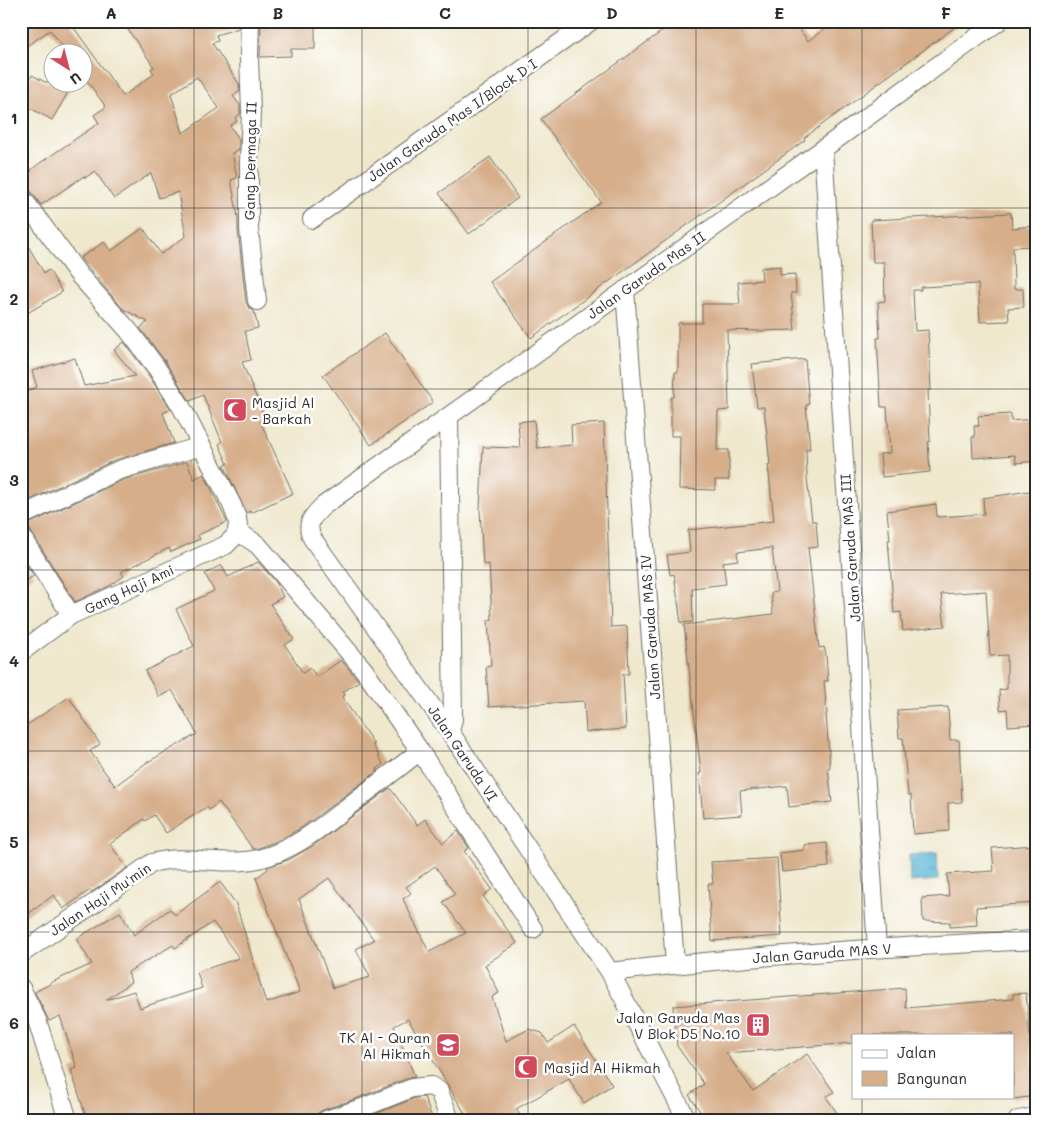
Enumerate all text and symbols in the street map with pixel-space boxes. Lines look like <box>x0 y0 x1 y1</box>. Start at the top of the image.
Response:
text: A <box>105 2 117 23</box>
text: B <box>273 2 283 23</box>
text: C <box>439 2 451 23</box>
text: D <box>606 2 618 23</box>
text: E <box>774 2 784 23</box>
text: F <box>941 2 951 23</box>
north arrow <box>42 42 92 92</box>
street label: Jalan Garuda Mas I/Block D I <box>364 54 540 186</box>
text: U <box>66 68 86 90</box>
street label: Gang Dermaga II <box>239 102 261 220</box>
text: 1 <box>10 107 18 128</box>
street label: Jalan Garuda Mas II <box>583 227 709 323</box>
text: 2 <box>10 288 19 309</box>
place label: Masjid Al - Barkah <box>252 393 314 428</box>
mosque icon: Masjid Al - Barkah <box>222 397 248 423</box>
text: 3 <box>9 469 19 490</box>
street label: Jalan Garuda MAS III <box>835 473 865 623</box>
street label: Jalan Garuda MAS IV <box>635 554 665 700</box>
street label: Gang Haji Ami <box>81 560 177 618</box>
text: 4 <box>9 650 19 671</box>
street label: Jalan Garuda VI <box>424 701 502 805</box>
text: 5 <box>9 831 19 852</box>
street label: Jalan Haji Mu'min <box>46 858 154 940</box>
street label: Jalan Garuda MAS V <box>752 939 892 967</box>
place label: Jalan Garuda Mas V Blok D5 No.10 <box>617 1008 740 1043</box>
text: 6 <box>9 1012 19 1033</box>
building icon: Jalan Garuda Mas V Blok D5 No.10 <box>745 1012 771 1038</box>
place label: TK Al - Quran Al Hikmah <box>339 1028 430 1063</box>
school or university icon: TK Al - Quran Al Hikmah <box>435 1032 461 1058</box>
legend <box>852 1034 1014 1098</box>
text: Jalan <box>897 1042 936 1062</box>
mosque icon: Masjid Al Hikmah <box>513 1054 539 1080</box>
place label: Masjid Al Hikmah <box>544 1058 660 1077</box>
text: Bangunan <box>897 1068 967 1088</box>

